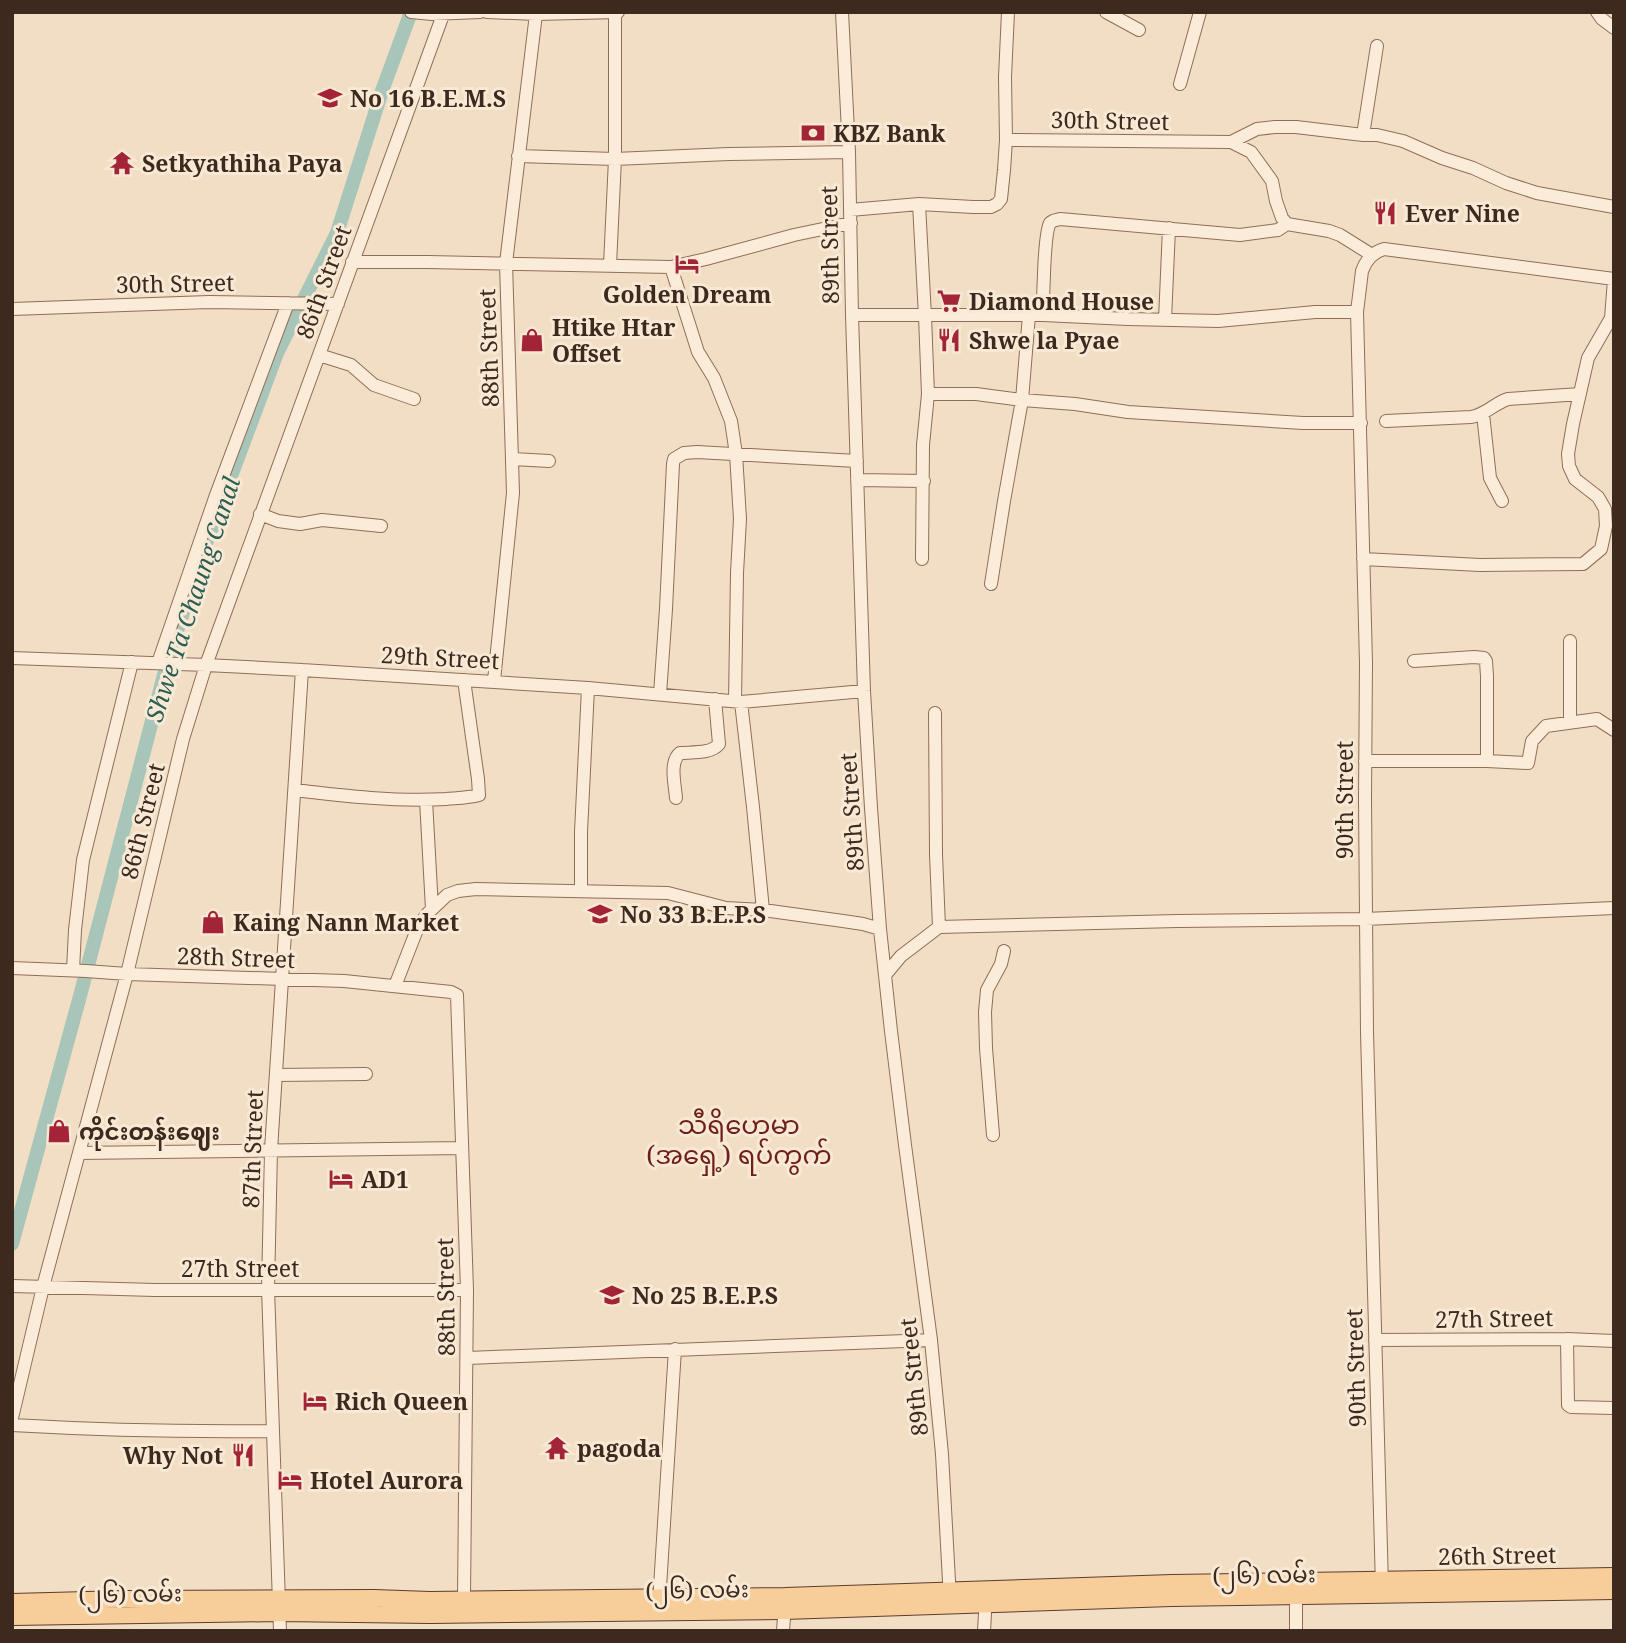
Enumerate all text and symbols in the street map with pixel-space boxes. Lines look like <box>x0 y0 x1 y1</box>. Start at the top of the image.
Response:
place label: No 16 B.E.M.S <box>350 82 506 114</box>
school or university icon: No 16 B.E.M.S <box>316 84 344 112</box>
street label: 30th Street <box>1050 103 1170 137</box>
place label: KBZ Bank <box>833 117 946 149</box>
bank icon: KBZ Bank <box>799 119 827 147</box>
place label: Setkyathiha Paya <box>142 147 343 179</box>
temple icon: Setkyathiha Paya <box>108 149 136 177</box>
street label: 89th Street <box>812 185 846 305</box>
place label: Ever Nine <box>1405 197 1520 229</box>
restaurant icon: Ever Nine <box>1371 199 1399 227</box>
street label: 86th Street <box>288 221 358 343</box>
hotel icon: Golden Dream <box>673 250 701 278</box>
street label: 30th Street <box>115 266 235 300</box>
place label: Golden Dream <box>603 278 772 310</box>
place label: Diamond House <box>969 285 1154 317</box>
supermarket icon: Diamond House <box>935 287 963 315</box>
street label: 88th Street <box>470 288 506 408</box>
place label: Htike Htar Offset <box>552 311 676 369</box>
place label: Shwe la Pyae <box>969 324 1119 356</box>
shop icon: Htike Htar Offset <box>518 326 546 354</box>
restaurant icon: Shwe la Pyae <box>935 326 963 354</box>
water label: Shwe Ta Chaung Canal <box>137 472 247 726</box>
street label: 29th Street <box>380 638 500 676</box>
street label: 90th Street <box>1328 741 1360 859</box>
street label: 89th Street <box>831 752 871 872</box>
street label: 86th Street <box>112 760 172 882</box>
place label: No 33 B.E.P.S <box>620 898 766 930</box>
school or university icon: No 33 B.E.P.S <box>586 900 614 928</box>
place label: Kaing Nann Market <box>233 906 459 938</box>
shop icon: Kaing Nann Market <box>199 908 227 936</box>
street label: 28th Street <box>176 939 296 975</box>
street label: 87th Street <box>234 1089 270 1209</box>
district label: သီရိဟေမာ (အရှေ့) ရပ်ကွက် <box>646 1106 832 1176</box>
place label: ကိုင်းတန်းဈေး <box>79 1115 220 1151</box>
shop icon: ကိုင်းတန်းဈေး <box>45 1117 73 1145</box>
place label: AD1 <box>361 1163 409 1195</box>
hotel icon: AD1 <box>327 1165 355 1193</box>
street label: 88th Street <box>428 1237 462 1357</box>
street label: 27th Street <box>181 1252 299 1284</box>
place label: No 25 B.E.P.S <box>632 1279 778 1311</box>
school or university icon: No 25 B.E.P.S <box>598 1281 626 1309</box>
street label: 27th Street <box>1434 1301 1554 1335</box>
street label: 90th Street <box>1337 1308 1373 1428</box>
street label: 89th Street <box>891 1316 935 1438</box>
place label: Rich Queen <box>335 1385 468 1417</box>
hotel icon: Rich Queen <box>301 1387 329 1415</box>
place label: pagoda <box>577 1432 662 1464</box>
temple icon: pagoda <box>543 1434 571 1462</box>
place label: Why Not <box>123 1439 223 1471</box>
restaurant icon: Why Not <box>229 1441 257 1469</box>
place label: Hotel Aurora <box>310 1464 463 1496</box>
hotel icon: Hotel Aurora <box>276 1466 304 1494</box>
street label: 26th Street <box>1437 1538 1557 1572</box>
street label: (၂၆) လမ်း <box>1212 1557 1316 1595</box>
street label: (၂၆) လမ်း <box>645 1572 749 1610</box>
street label: (၂၆) လမ်း <box>78 1576 182 1614</box>

